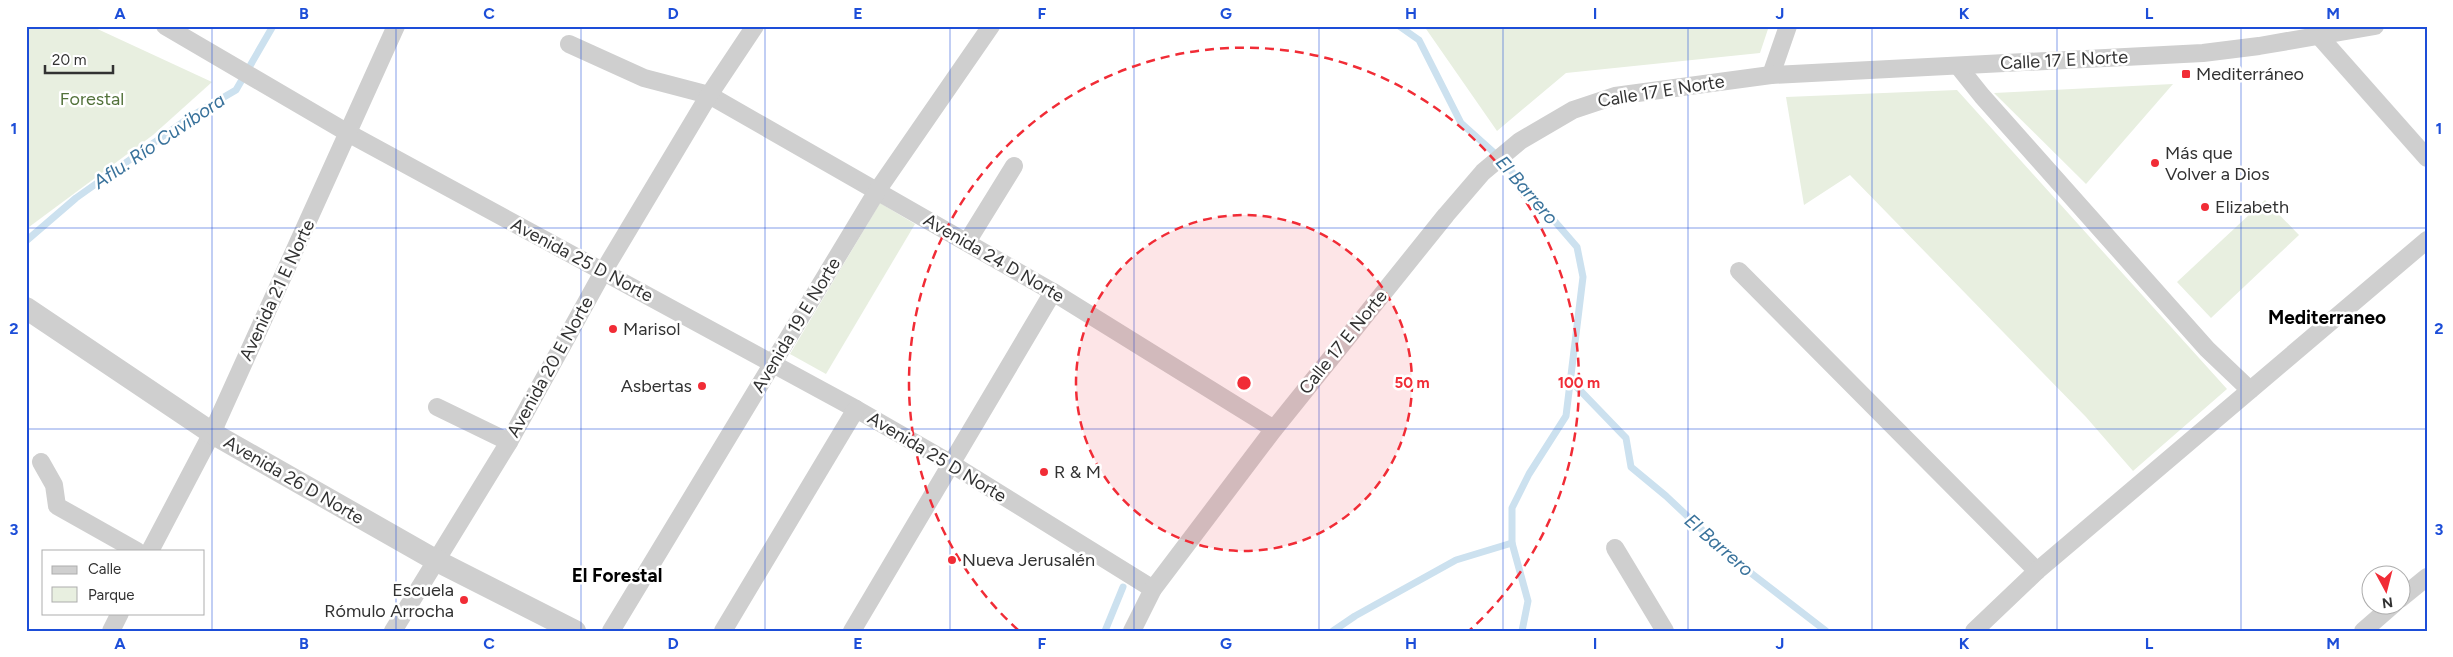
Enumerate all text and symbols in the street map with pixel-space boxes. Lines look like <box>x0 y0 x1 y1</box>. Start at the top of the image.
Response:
text: A <box>114 4 126 23</box>
text: B <box>299 4 309 23</box>
text: C <box>483 4 495 23</box>
text: D <box>667 4 679 23</box>
text: E <box>853 4 863 23</box>
text: F <box>1038 4 1047 23</box>
text: G <box>1220 4 1232 23</box>
text: H <box>1405 4 1417 23</box>
text: I <box>1593 4 1597 23</box>
text: J <box>1776 4 1784 23</box>
text: K <box>1959 4 1970 23</box>
text: L <box>2145 4 2154 23</box>
text: M <box>2326 4 2340 23</box>
scale bar <box>45 42 112 74</box>
street label: Calle 17 E Norte <box>1999 46 2129 74</box>
text: 20 m <box>52 51 86 69</box>
place label: Mediterráneo <box>2196 63 2304 85</box>
marker: Mediterráneo <box>2180 68 2192 80</box>
street label: Calle 17 E Norte <box>1596 70 1726 112</box>
park label: Forestal <box>60 88 124 110</box>
water label: Aflu. Río Cuvibora <box>88 88 229 194</box>
text: 1 <box>11 119 17 138</box>
text: 1 <box>2436 119 2442 138</box>
place label: Más que Volver a Dios <box>2165 142 2270 185</box>
water label: El Barrero <box>1491 151 1563 229</box>
marker: Más que Volver a Dios <box>2149 157 2161 169</box>
place label: Elizabeth <box>2215 196 2289 218</box>
marker: Elizabeth <box>2199 201 2211 213</box>
street label: Avenida 24 D Norte <box>920 209 1068 307</box>
street label: Avenida 25 D Norte <box>507 213 657 307</box>
street label: Avenida 21 E Norte <box>235 216 319 364</box>
street label: Avenida 19 E Norte <box>747 253 845 396</box>
street label: Calle 17 E Norte <box>1294 285 1392 399</box>
street label: Avenida 20 E Norte <box>502 293 598 441</box>
district label: Mediterraneo <box>2268 306 2386 329</box>
place label: Marisol <box>623 318 680 340</box>
text: 2 <box>9 319 19 338</box>
text: 2 <box>2434 319 2444 338</box>
marker: Marisol <box>607 323 619 335</box>
centre of rings <box>1235 374 1253 392</box>
text: 50 m <box>1394 374 1430 392</box>
text: 100 m <box>1558 374 1600 392</box>
place label: Asbertas <box>621 375 692 397</box>
marker: Asbertas <box>696 380 708 392</box>
street label: Avenida 25 D Norte <box>864 407 1011 507</box>
street label: Avenida 26 D Norte <box>220 431 368 529</box>
place label: R & M <box>1054 461 1101 483</box>
marker: R & M <box>1038 466 1050 478</box>
water label: El Barrero <box>1680 509 1758 581</box>
text: 3 <box>10 520 19 539</box>
text: 3 <box>2435 520 2444 539</box>
place label: Nueva Jerusalén <box>962 549 1095 571</box>
legend <box>42 550 205 614</box>
marker: Nueva Jerusalén <box>946 554 958 566</box>
text: Calle <box>88 560 121 578</box>
district label: El Forestal <box>572 564 662 587</box>
north arrow <box>2360 564 2410 614</box>
place label: Escuela Rómulo Arrocha <box>324 579 454 622</box>
text: Parque <box>88 586 135 604</box>
text: N <box>2381 593 2394 612</box>
marker: Escuela Rómulo Arrocha <box>458 594 470 606</box>
text: A <box>114 634 126 653</box>
text: B <box>299 634 309 653</box>
text: C <box>483 634 495 653</box>
text: D <box>667 634 679 653</box>
text: E <box>853 634 863 653</box>
text: F <box>1038 634 1047 653</box>
text: G <box>1220 634 1232 653</box>
text: H <box>1405 634 1417 653</box>
text: I <box>1593 634 1597 653</box>
text: J <box>1776 634 1784 653</box>
text: K <box>1959 634 1970 653</box>
text: L <box>2145 634 2154 653</box>
text: M <box>2326 634 2340 653</box>

